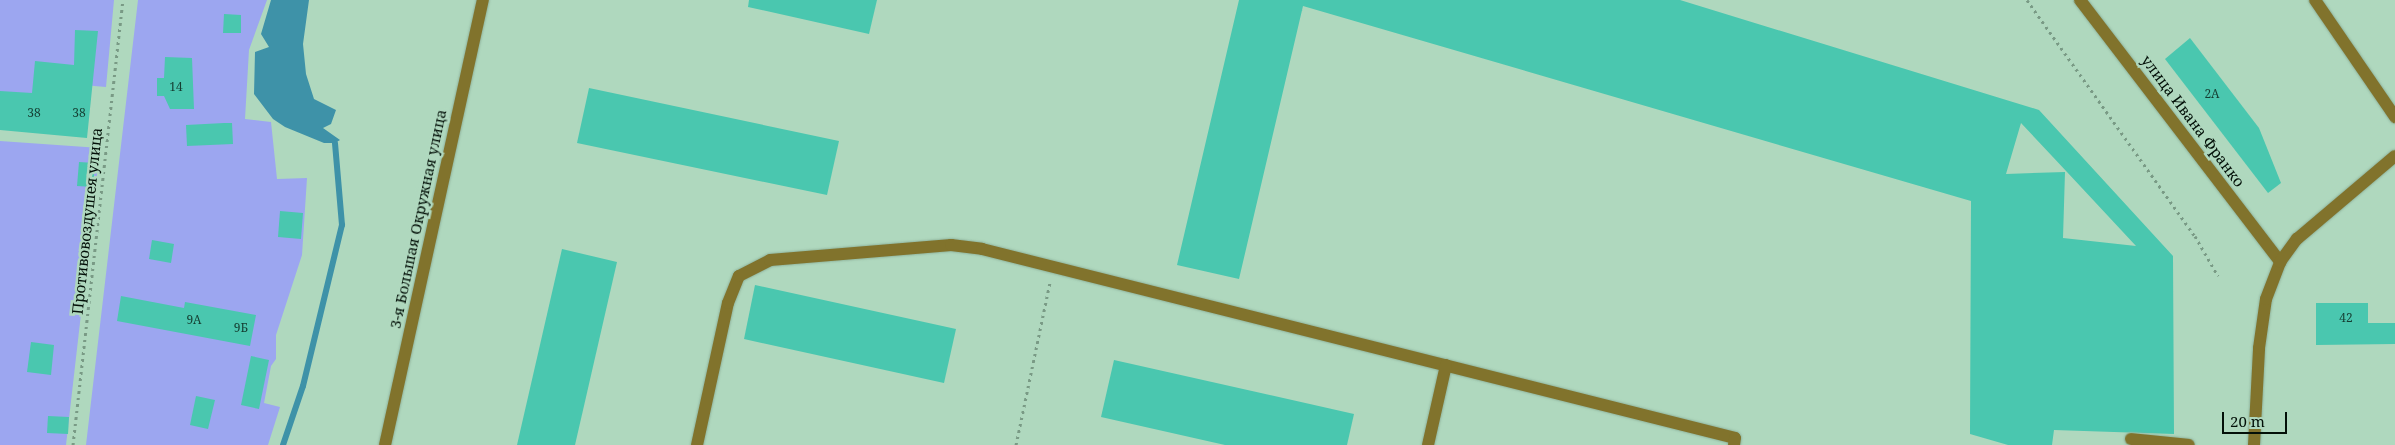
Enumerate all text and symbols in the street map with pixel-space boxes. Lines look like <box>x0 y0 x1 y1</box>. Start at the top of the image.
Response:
street label: улица Ивана Франко <box>2138 52 2248 190</box>
house number: 14 <box>169 80 183 94</box>
house number: 2А <box>2204 87 2220 101</box>
house number: 38 <box>27 106 41 120</box>
house number: 38 <box>72 106 86 120</box>
street label: 3-я Большая Окружная улица <box>386 108 450 330</box>
street label: Противовоздушея улица <box>68 127 106 315</box>
house number: 42 <box>2339 311 2353 325</box>
house number: 9А <box>186 313 202 327</box>
house number: 9Б <box>234 321 248 335</box>
scale bar <box>2225 402 2290 434</box>
text: 20 m <box>2230 411 2265 431</box>

